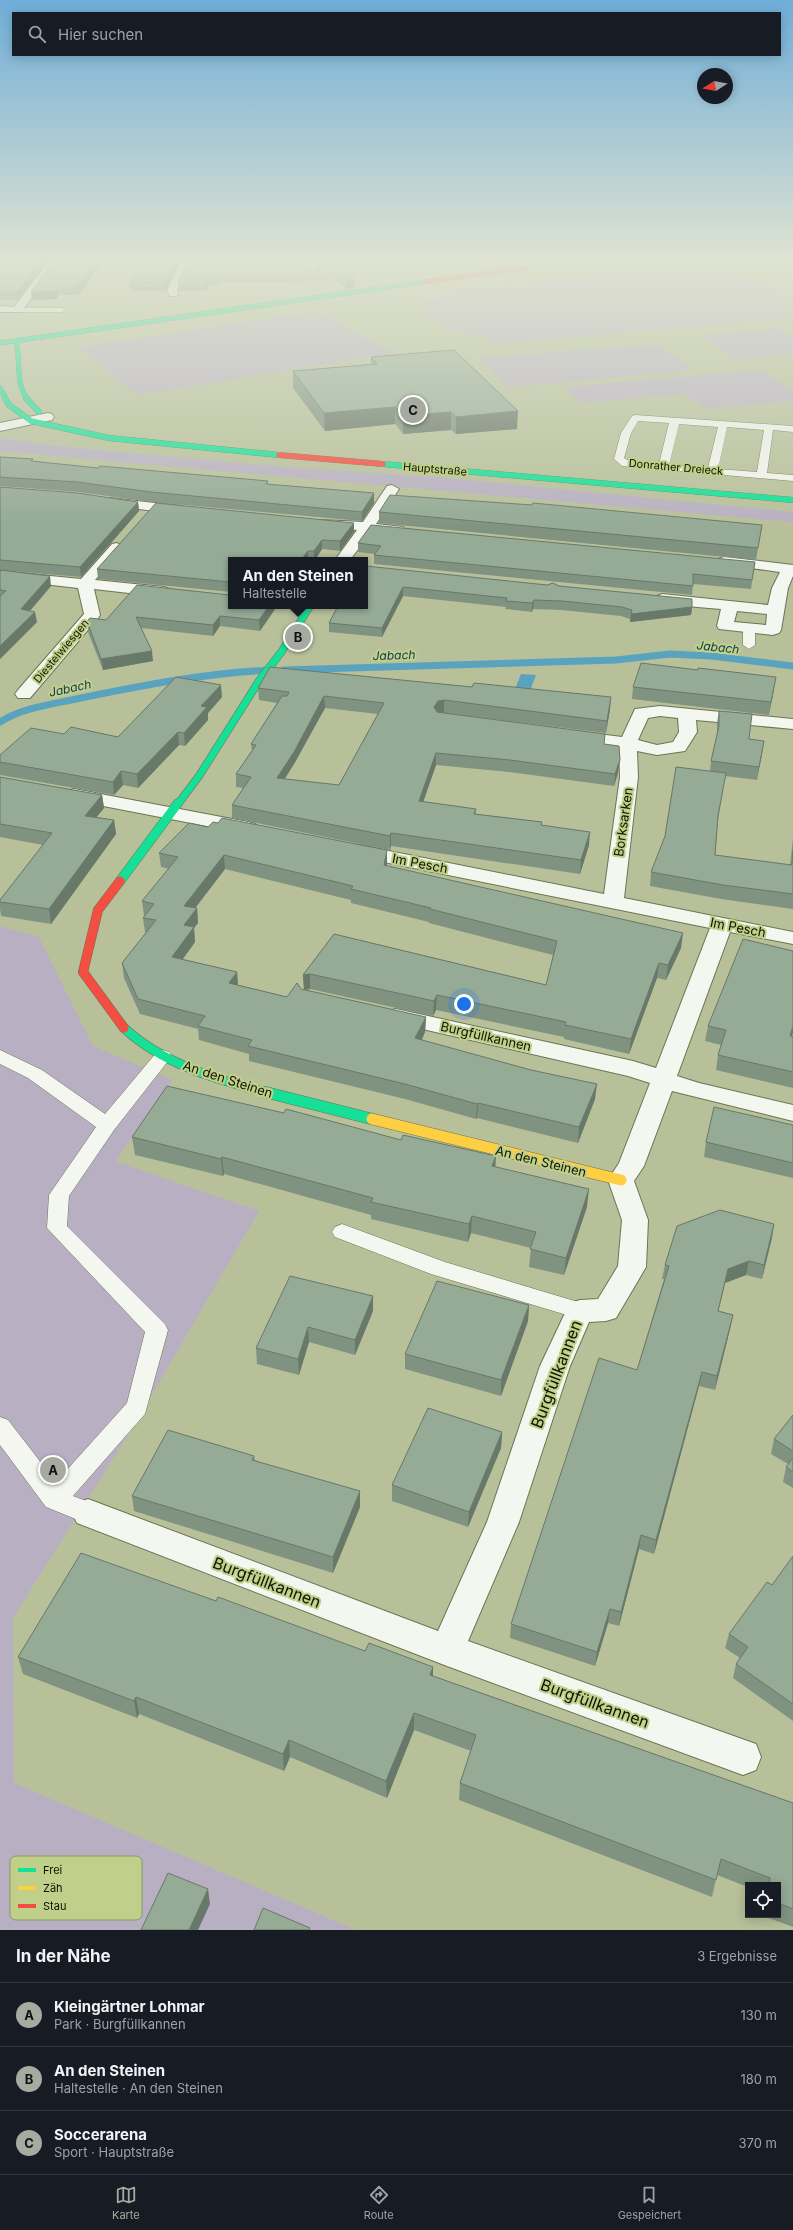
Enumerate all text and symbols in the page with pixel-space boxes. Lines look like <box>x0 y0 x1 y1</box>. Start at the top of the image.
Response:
search box <box>12 12 781 56</box>
icon: search <box>26 23 48 45</box>
text: Hier suchen <box>58 25 143 44</box>
north arrow <box>697 68 733 104</box>
pin: C <box>400 395 426 425</box>
street label: Donrather Dreieck <box>628 456 724 478</box>
street label: Hauptstraße <box>403 459 467 479</box>
popup <box>228 557 368 609</box>
text: An den Steinen <box>242 566 354 585</box>
text: Haltestelle <box>242 585 307 601</box>
street label: Diestelwiesgen <box>30 616 92 686</box>
pin: B <box>285 622 311 652</box>
water label: Jabach <box>696 637 740 657</box>
water label: Jabach <box>372 647 416 663</box>
water label: Jabach <box>47 676 93 700</box>
street label: Borksarken <box>610 786 636 858</box>
street label: Im Pesch <box>391 850 449 876</box>
street label: Im Pesch <box>709 914 767 940</box>
your location <box>454 994 474 1014</box>
street label: Burgfüllkannen <box>439 1018 533 1054</box>
street label: An den Steinen <box>181 1057 275 1101</box>
street label: An den Steinen <box>494 1142 588 1180</box>
street label: Burgfüllkannen <box>526 1317 586 1431</box>
pin: A <box>40 1455 66 1485</box>
street label: Burgfüllkannen <box>210 1552 324 1612</box>
street label: Burgfüllkannen <box>538 1674 652 1732</box>
legend <box>10 1856 142 1920</box>
text: Frei <box>43 1863 62 1877</box>
text: Zäh <box>43 1881 63 1895</box>
map controls <box>745 1882 781 1918</box>
button: locate <box>745 1882 781 1918</box>
text: Stau <box>43 1899 66 1913</box>
text: In der Nähe <box>16 1946 111 1966</box>
text: 3 Ergebnisse <box>697 1948 777 1964</box>
text: Kleingärtner Lohmar <box>54 1997 205 2016</box>
text: A <box>24 2007 34 2023</box>
text: 130 m <box>740 2007 777 2023</box>
text: Park · Burgfüllkannen <box>54 2016 186 2032</box>
text: An den Steinen <box>54 2061 165 2080</box>
text: B <box>25 2071 33 2087</box>
text: 180 m <box>740 2071 777 2087</box>
text: Haltestelle · An den Steinen <box>54 2080 223 2096</box>
text: Soccerarena <box>54 2125 147 2144</box>
text: C <box>24 2135 34 2151</box>
text: 370 m <box>739 2135 777 2151</box>
text: Sport · Hauptstraße <box>54 2144 174 2160</box>
tab: Karte <box>112 2184 140 2222</box>
tab: Route <box>364 2184 394 2222</box>
tab: Gespeichert <box>618 2184 681 2222</box>

